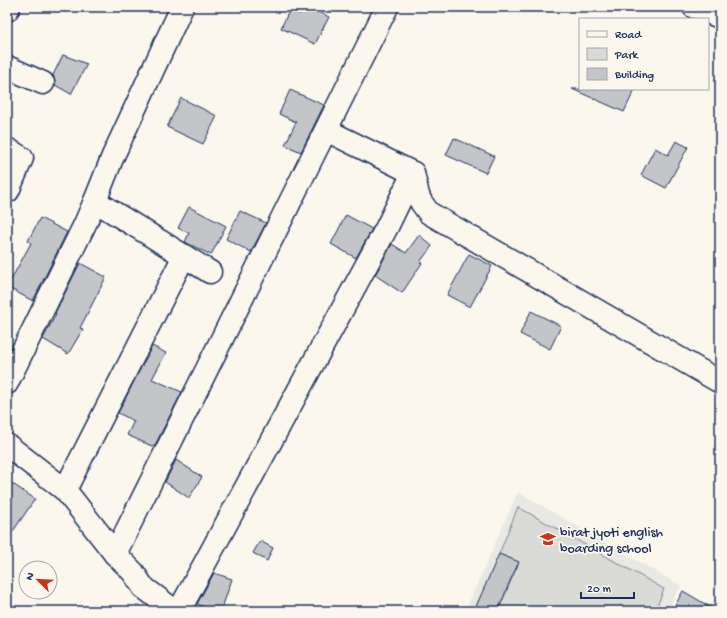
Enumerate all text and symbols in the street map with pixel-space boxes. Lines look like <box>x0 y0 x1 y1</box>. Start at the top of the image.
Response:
legend <box>579 18 709 90</box>
text: Road <box>615 29 642 43</box>
text: Park <box>614 49 640 63</box>
text: Building <box>614 69 654 83</box>
place label: birat jyoti english boarding school <box>560 525 664 558</box>
school or university icon: birat jyoti english boarding school <box>539 530 557 548</box>
north arrow <box>18 560 58 600</box>
text: N <box>24 571 38 582</box>
scale bar <box>581 574 634 600</box>
text: 20 m <box>587 583 612 597</box>

